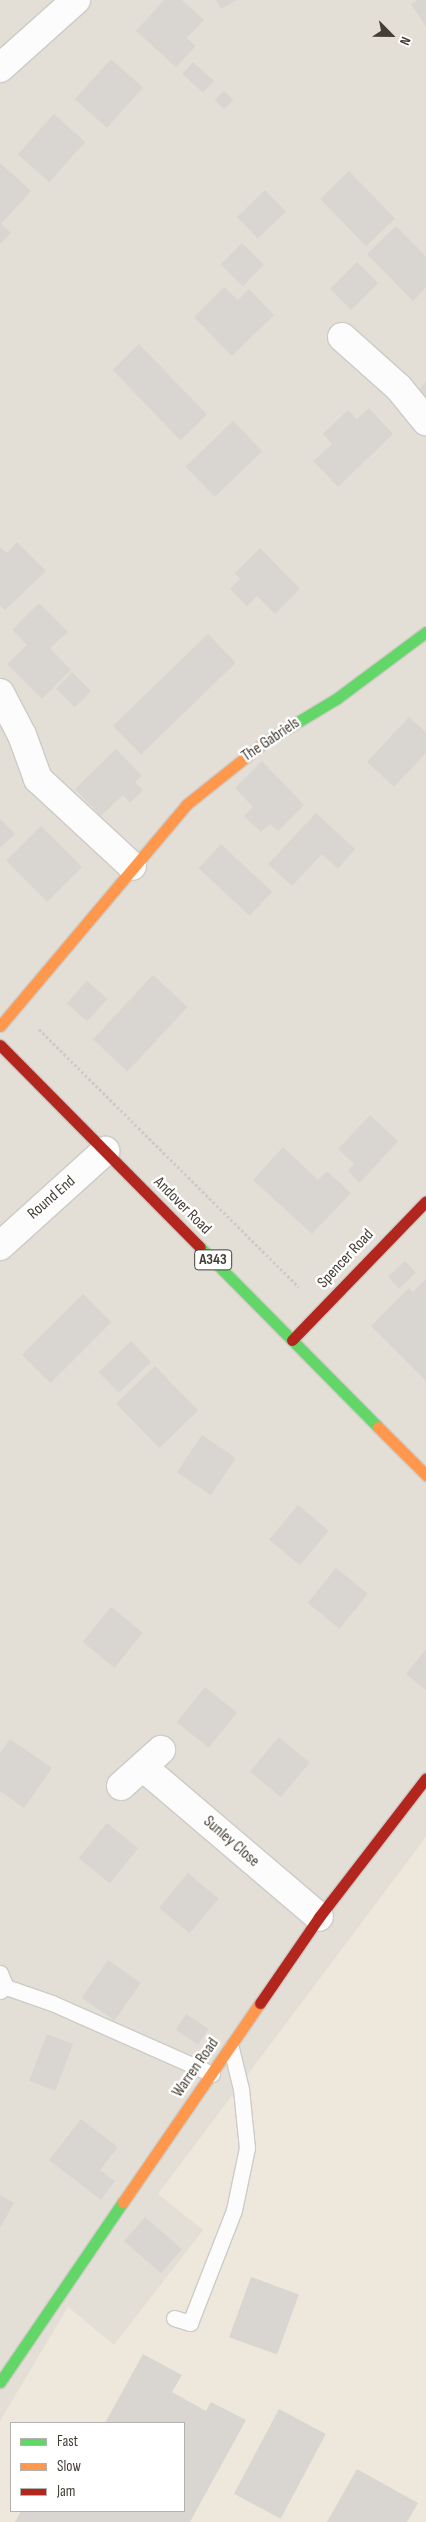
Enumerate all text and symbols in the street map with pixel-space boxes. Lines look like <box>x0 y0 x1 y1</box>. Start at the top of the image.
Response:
north arrow <box>366 10 416 60</box>
text: N <box>396 34 415 48</box>
street label: The Gabriels <box>238 714 304 766</box>
street label: Round End <box>24 1172 80 1224</box>
street label: Andover Road <box>149 1173 215 1239</box>
street label: Spencer Road <box>314 1226 378 1292</box>
road number: A343 <box>193 1248 233 1272</box>
street label: Sunley Close <box>199 1812 263 1872</box>
street label: Warren Road <box>169 2035 223 2101</box>
legend <box>10 2422 185 2512</box>
text: Fast <box>57 2432 78 2451</box>
text: Slow <box>57 2457 81 2476</box>
text: Jam <box>57 2482 75 2501</box>

